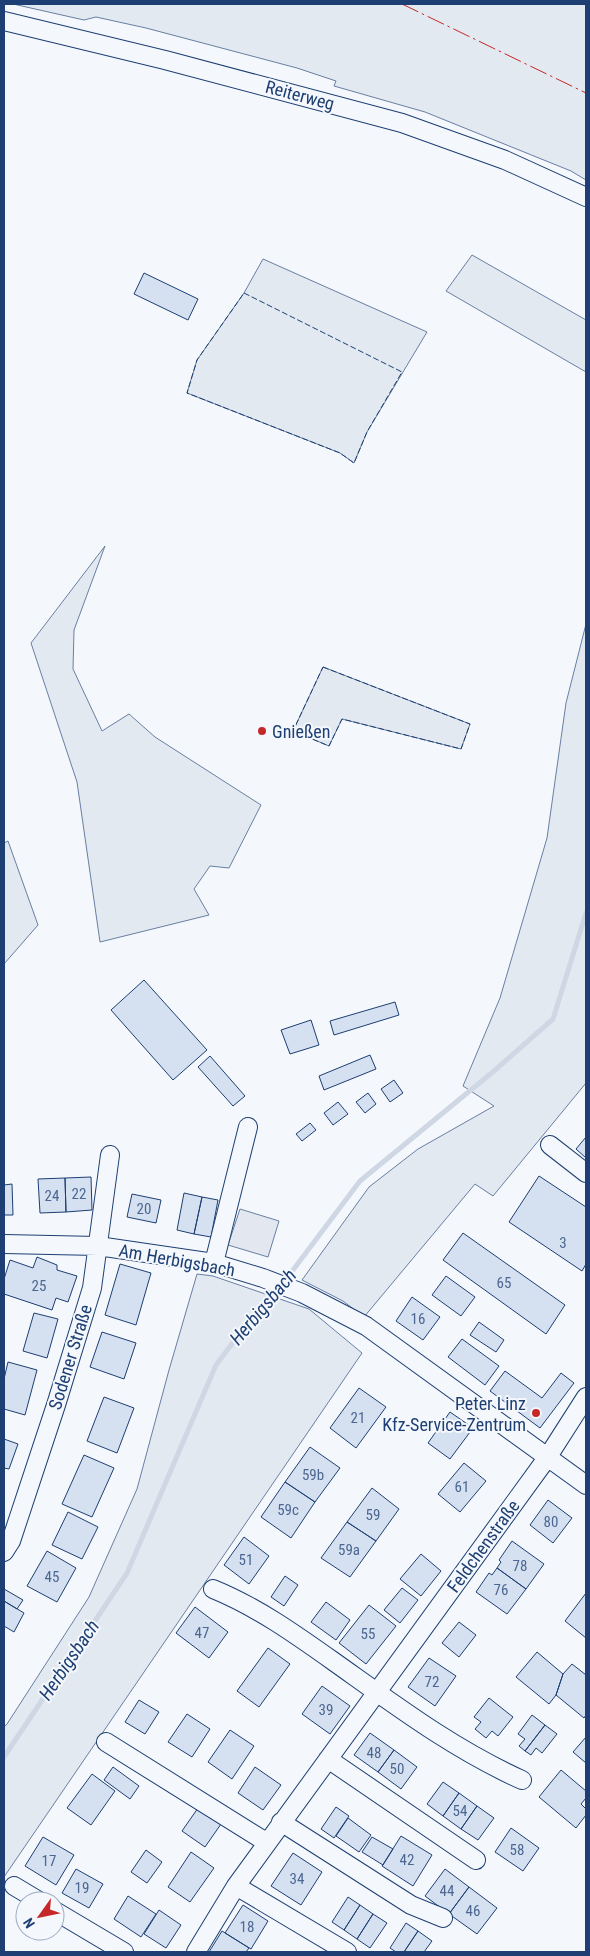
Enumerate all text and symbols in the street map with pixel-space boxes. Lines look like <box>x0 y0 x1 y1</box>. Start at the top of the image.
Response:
street label: Reiterweg <box>263 76 337 114</box>
place label: Gnießen <box>272 721 330 742</box>
marker: Gnießen <box>256 725 268 737</box>
house number: 22 <box>72 1185 86 1203</box>
house number: 24 <box>45 1187 59 1205</box>
house number: 20 <box>137 1200 151 1218</box>
house number: 3 <box>559 1234 567 1252</box>
street label: Am Herbigsbach <box>117 1239 237 1281</box>
water label: Herbigsbach <box>225 1264 301 1350</box>
house number: 65 <box>497 1274 511 1292</box>
house number: 25 <box>32 1277 46 1295</box>
street label: Sodener Straße <box>44 1302 96 1412</box>
house number: 16 <box>411 1310 425 1328</box>
place label: Peter Linz Kfz-Service-Zentrum <box>382 1393 526 1435</box>
marker: Peter Linz Kfz-Service-Zentrum <box>530 1407 542 1419</box>
house number: 21 <box>351 1409 365 1427</box>
house number: 59b <box>302 1466 324 1484</box>
house number: 61 <box>455 1478 469 1496</box>
street label: Feldchenstraße <box>442 1496 524 1596</box>
house number: 59c <box>277 1501 299 1519</box>
house number: 59 <box>366 1506 380 1524</box>
house number: 80 <box>544 1513 558 1531</box>
house number: 59a <box>338 1541 360 1559</box>
house number: 51 <box>239 1551 253 1569</box>
house number: 78 <box>513 1557 527 1575</box>
house number: 45 <box>45 1568 59 1586</box>
house number: 76 <box>494 1581 508 1599</box>
water label: Herbigsbach <box>34 1615 104 1705</box>
house number: 47 <box>195 1624 209 1642</box>
house number: 55 <box>361 1625 375 1643</box>
house number: 72 <box>425 1673 439 1691</box>
house number: 39 <box>319 1701 333 1719</box>
house number: 48 <box>367 1744 381 1762</box>
house number: 50 <box>390 1760 404 1778</box>
house number: 54 <box>453 1802 467 1820</box>
house number: 58 <box>510 1841 524 1859</box>
house number: 42 <box>400 1851 414 1869</box>
house number: 17 <box>42 1852 56 1870</box>
house number: 34 <box>290 1870 304 1888</box>
house number: 19 <box>75 1879 89 1897</box>
house number: 44 <box>440 1882 454 1900</box>
north arrow <box>15 1891 65 1941</box>
house number: 46 <box>466 1902 480 1920</box>
text: N <box>20 1915 38 1931</box>
house number: 18 <box>240 1918 254 1936</box>

